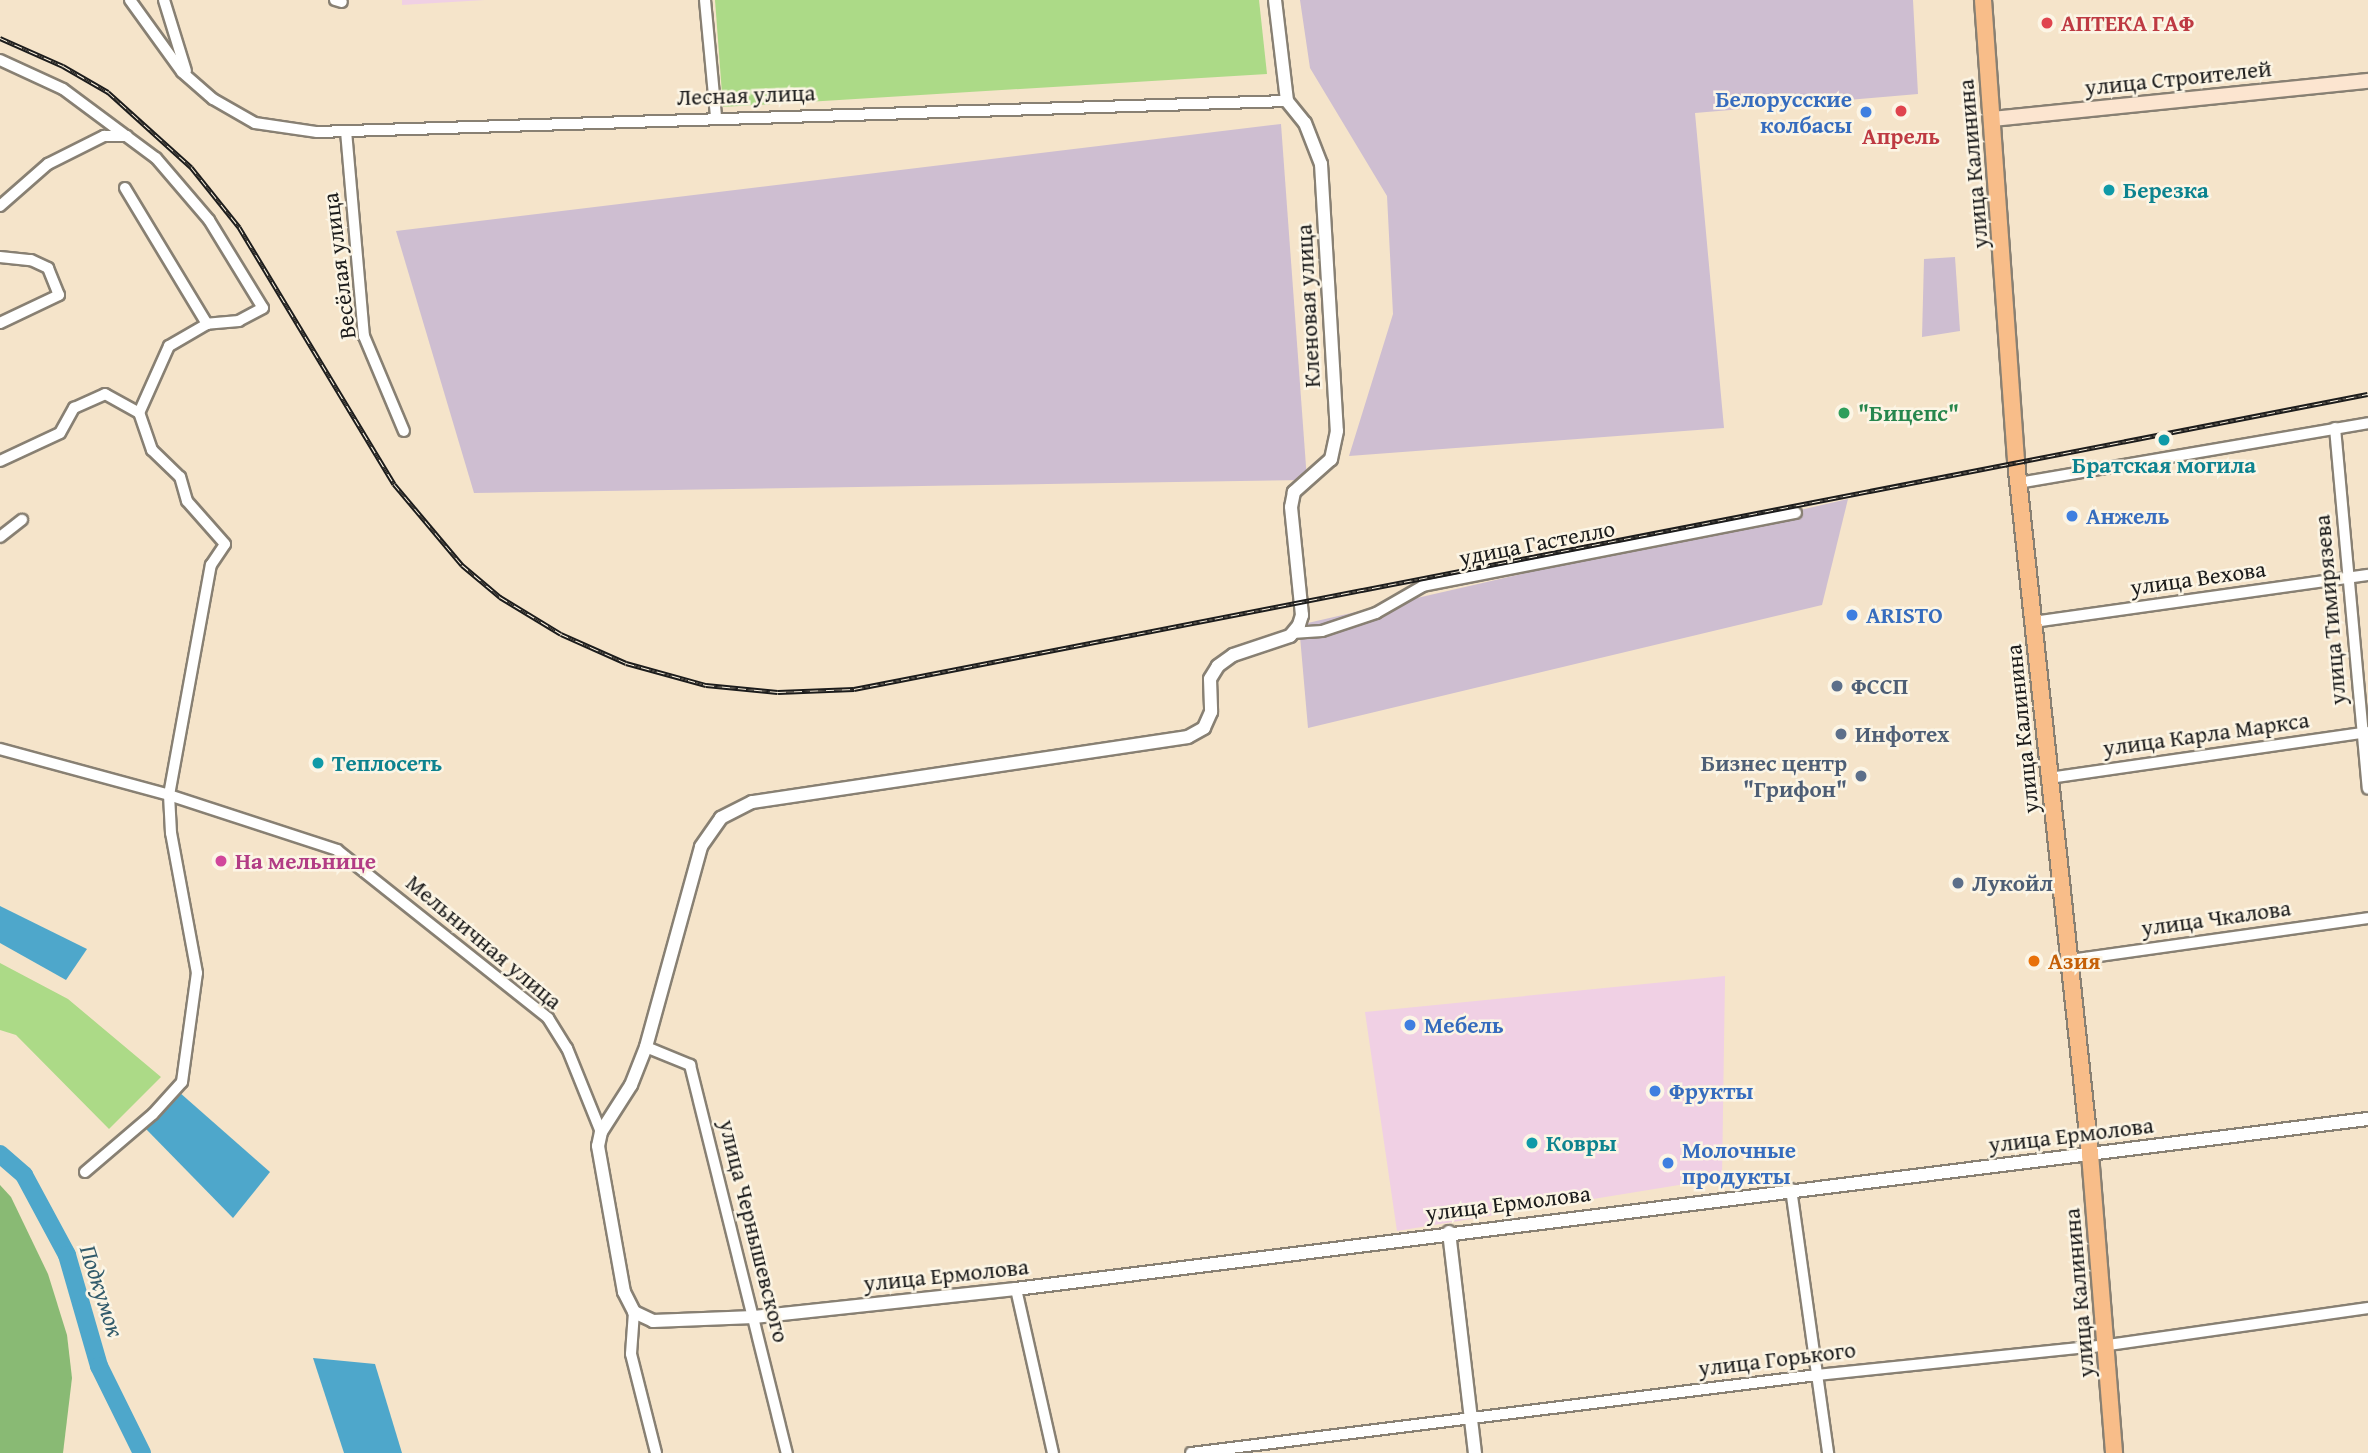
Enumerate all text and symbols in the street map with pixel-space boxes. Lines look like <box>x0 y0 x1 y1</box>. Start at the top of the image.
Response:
place label: АПТЕКА ГАФ <box>2061 9 2194 37</box>
marker: АПТЕКА ГАФ <box>2039 15 2055 31</box>
street label: улица Строителей <box>2083 54 2273 102</box>
street label: улица Калинина <box>1952 78 1994 250</box>
street label: Лесная улица <box>676 79 816 111</box>
place label: Белорусские колбасы <box>1715 85 1852 139</box>
marker: Апрель <box>1893 103 1909 119</box>
marker: Белорусские колбасы <box>1858 104 1874 120</box>
place label: Апрель <box>1862 122 1940 150</box>
place label: Березка <box>2123 176 2209 204</box>
marker: Березка <box>2101 182 2117 198</box>
street label: Весёлая улица <box>316 191 362 341</box>
street label: Кленовая улица <box>1290 224 1326 388</box>
place label: "Бицепс" <box>1858 399 1959 427</box>
marker: "Бицепс" <box>1836 405 1852 421</box>
marker: Братская могила <box>2156 432 2172 448</box>
place label: Братская могила <box>2072 451 2256 479</box>
place label: Анжель <box>2086 502 2170 530</box>
marker: Анжель <box>2064 508 2080 524</box>
street label: удица Гастелло <box>1457 514 1617 572</box>
street label: улица Тимирязева <box>2308 514 2352 706</box>
street label: улица Вехова <box>2128 555 2268 601</box>
place label: ARISTO <box>1866 601 1943 629</box>
marker: ARISTO <box>1844 607 1860 623</box>
street label: улица Калинина <box>1999 643 2045 815</box>
place label: ФССП <box>1851 672 1908 700</box>
marker: ФССП <box>1829 678 1845 694</box>
street label: улица Карла Маркса <box>2101 706 2311 762</box>
place label: Инфотех <box>1855 720 1949 748</box>
marker: Инфотех <box>1833 726 1849 742</box>
place label: Теплосеть <box>332 749 442 777</box>
place label: Бизнес центр "Грифон" <box>1701 749 1847 803</box>
marker: Теплосеть <box>310 755 326 771</box>
marker: Бизнес центр "Грифон" <box>1853 768 1869 784</box>
place label: На мельнице <box>235 847 376 875</box>
marker: На мельнице <box>213 853 229 869</box>
street label: Мельничная улица <box>401 869 567 1015</box>
place label: Лукойл <box>1972 869 2053 897</box>
marker: Лукойл <box>1950 875 1966 891</box>
street label: улица Чкалова <box>2139 894 2293 942</box>
place label: Азия <box>2048 947 2100 975</box>
marker: Азия <box>2026 953 2042 969</box>
place label: Мебель <box>1424 1011 1504 1039</box>
marker: Мебель <box>1402 1017 1418 1033</box>
place label: Фрукты <box>1669 1077 1753 1105</box>
marker: Фрукты <box>1647 1083 1663 1099</box>
street label: улица Ермолова <box>1987 1111 2155 1159</box>
street label: улица Чернышевского <box>713 1117 795 1345</box>
place label: Ковры <box>1546 1129 1617 1157</box>
marker: Ковры <box>1524 1135 1540 1151</box>
place label: Молочные продукты <box>1682 1136 1796 1190</box>
marker: Молочные продукты <box>1660 1155 1676 1171</box>
street label: улица Ермолова <box>1424 1179 1592 1227</box>
street label: улица Калинина <box>2058 1207 2100 1379</box>
water label: Подкумок <box>74 1241 130 1341</box>
street label: улица Ермолова <box>862 1253 1030 1297</box>
street label: улица Горького <box>1697 1336 1857 1382</box>

